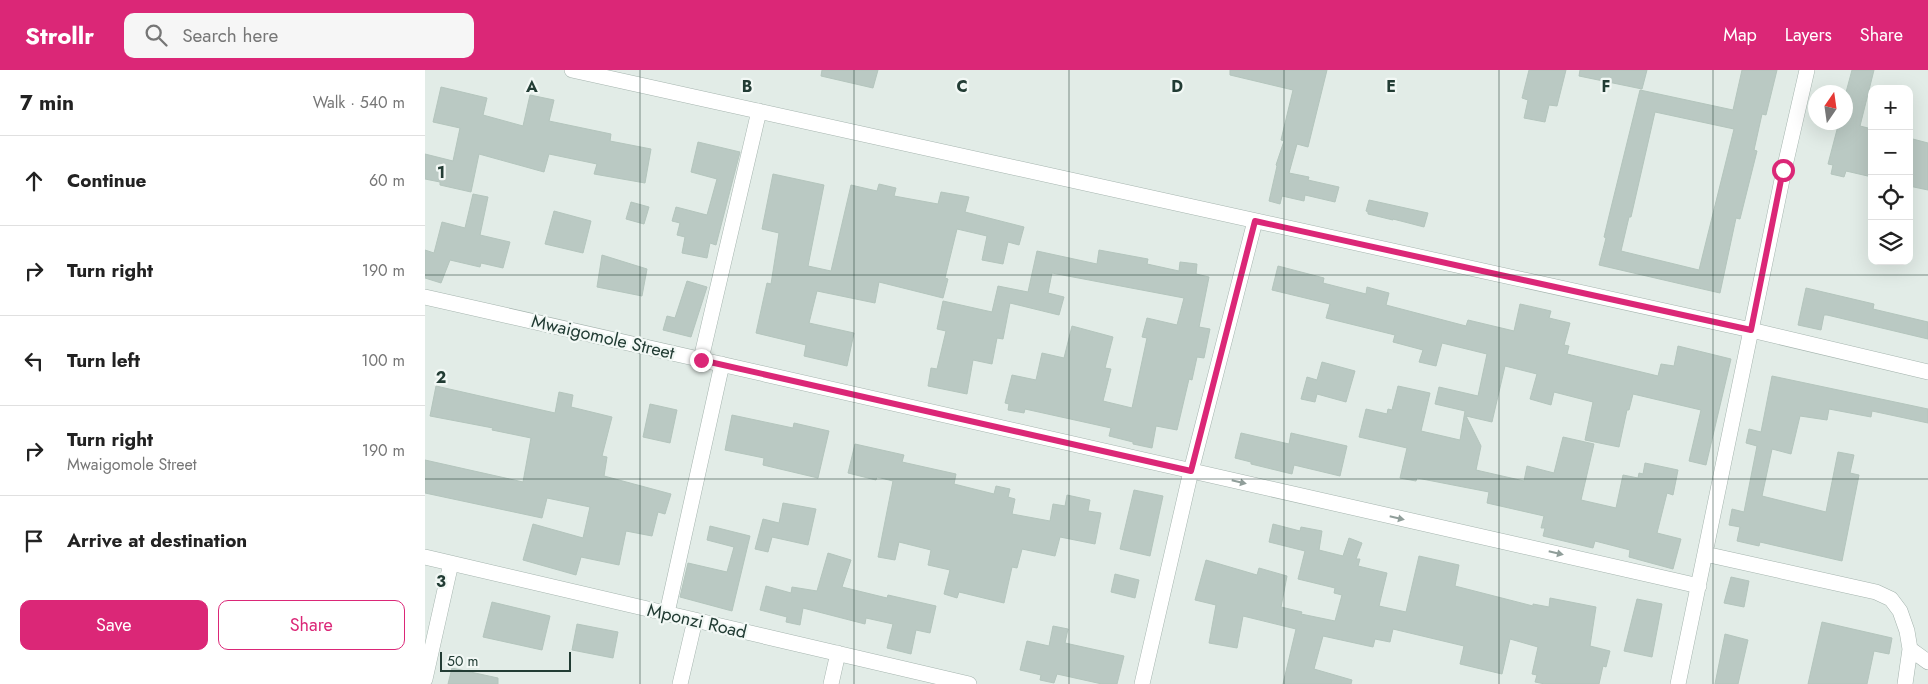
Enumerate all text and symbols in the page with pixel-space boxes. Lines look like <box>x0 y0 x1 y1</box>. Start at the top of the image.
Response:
search box <box>124 13 474 58</box>
text: Strollr <box>25 18 94 53</box>
icon: search <box>142 21 170 49</box>
text: Search here <box>182 22 278 49</box>
text: Map <box>1723 22 1757 48</box>
text: Layers <box>1785 22 1832 48</box>
text: Share <box>1860 22 1903 48</box>
text: A <box>525 75 538 98</box>
text: B <box>742 75 752 98</box>
text: C <box>956 75 968 98</box>
text: D <box>1171 75 1183 98</box>
text: E <box>1386 75 1396 98</box>
text: F <box>1602 75 1610 98</box>
north arrow <box>1808 85 1853 130</box>
map controls <box>1868 85 1913 265</box>
button: + <box>1868 85 1913 130</box>
text: 7 min <box>20 88 74 118</box>
text: Walk · 540 m <box>313 91 405 114</box>
button: − <box>1868 130 1913 175</box>
route start <box>1772 159 1795 182</box>
text: 1 <box>437 161 445 184</box>
icon: ahead <box>20 167 48 195</box>
text: Continue <box>67 167 146 194</box>
text: 60 m <box>369 169 405 192</box>
button: locate <box>1868 175 1913 220</box>
button: layers <box>1868 220 1913 265</box>
icon: right <box>20 257 48 285</box>
text: Turn right <box>67 257 153 284</box>
text: 190 m <box>362 259 405 282</box>
street label: Mwaigomole Street <box>529 308 678 366</box>
icon: left <box>20 347 48 375</box>
text: Turn left <box>67 347 140 374</box>
text: 100 m <box>361 349 405 372</box>
route end <box>690 349 713 372</box>
text: 2 <box>436 366 446 389</box>
text: Turn right <box>67 426 153 453</box>
icon: right <box>20 437 48 465</box>
text: 190 m <box>362 439 405 462</box>
text: Mwaigomole Street <box>67 453 197 476</box>
one-way arrow <box>1231 478 1246 486</box>
one-way arrow <box>1390 514 1405 522</box>
icon: arrive <box>20 527 48 555</box>
text: Arrive at destination <box>67 527 247 554</box>
one-way arrow <box>1548 549 1563 557</box>
text: 3 <box>436 570 446 593</box>
street label: Mponzi Road <box>645 597 749 645</box>
button: Save <box>20 600 208 650</box>
button: Share <box>218 600 405 650</box>
scale bar <box>440 649 571 672</box>
text: 50 m <box>447 651 478 671</box>

